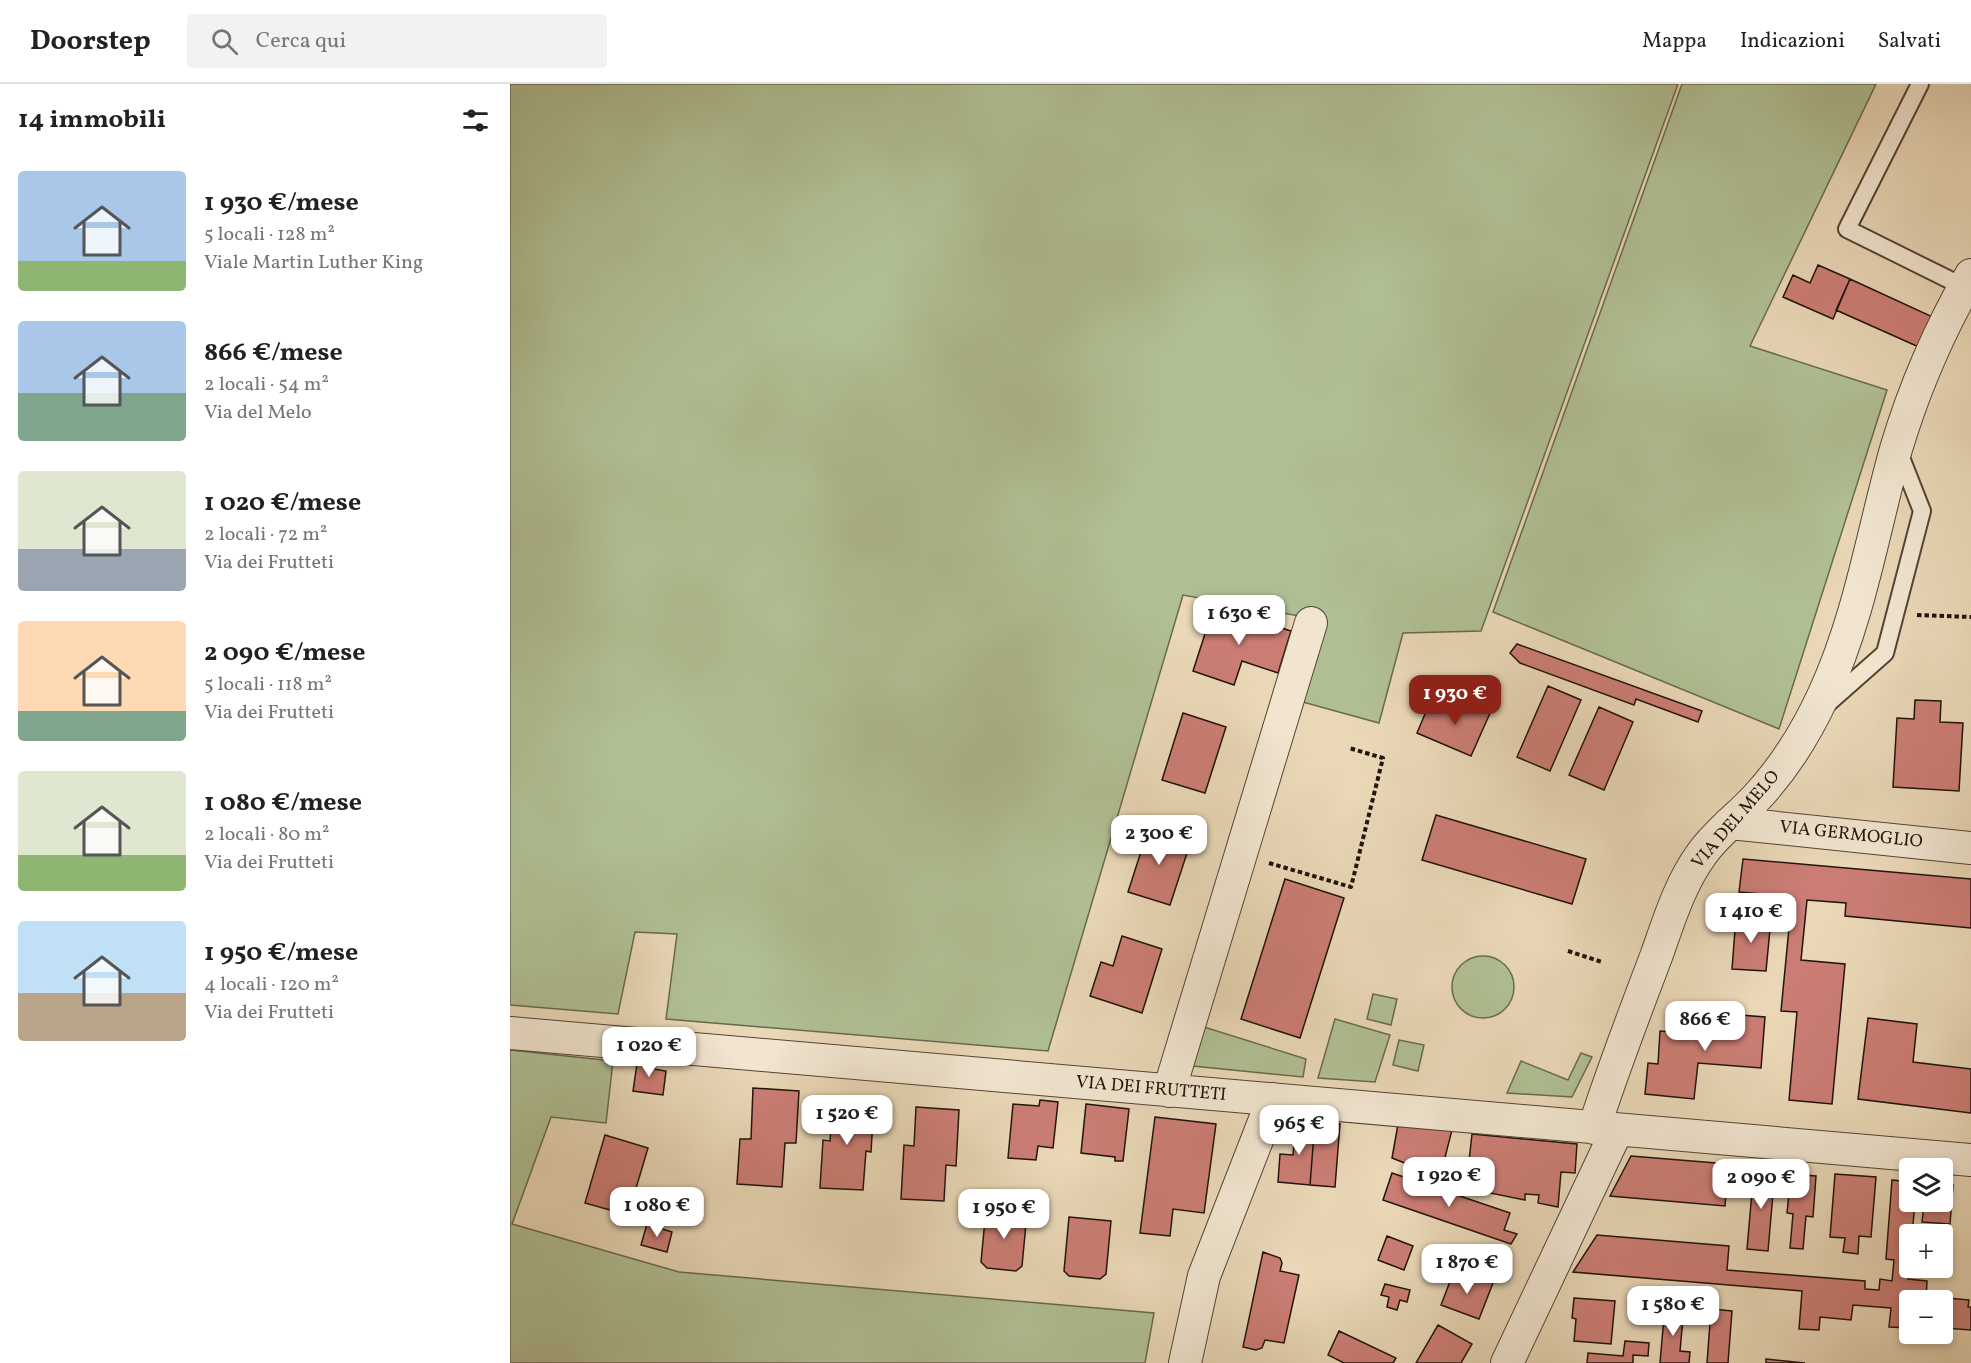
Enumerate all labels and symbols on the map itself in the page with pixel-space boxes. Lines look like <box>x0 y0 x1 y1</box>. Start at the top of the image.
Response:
pin: 1 630 € <box>1184 595 1294 646</box>
pin: 1 930 € <box>1400 675 1510 726</box>
street label: VIA DEL MELO <box>1686 765 1786 875</box>
pin: 2 300 € <box>1104 815 1214 866</box>
street label: VIA GERMOGLIO <box>1778 815 1924 855</box>
pin: 1 410 € <box>1696 893 1806 944</box>
pin: 866 € <box>1663 1001 1747 1052</box>
pin: 1 020 € <box>594 1027 704 1078</box>
street label: VIA DEI FRUTTETI <box>1075 1070 1227 1108</box>
pin: 1 520 € <box>792 1095 902 1146</box>
pin: 965 € <box>1257 1105 1341 1156</box>
pin: 1 920 € <box>1394 1157 1504 1208</box>
pin: 2 090 € <box>1706 1159 1816 1210</box>
pin: 1 080 € <box>602 1187 712 1238</box>
pin: 1 950 € <box>949 1189 1059 1240</box>
pin: 1 870 € <box>1412 1244 1522 1295</box>
pin: 1 580 € <box>1618 1286 1728 1337</box>

